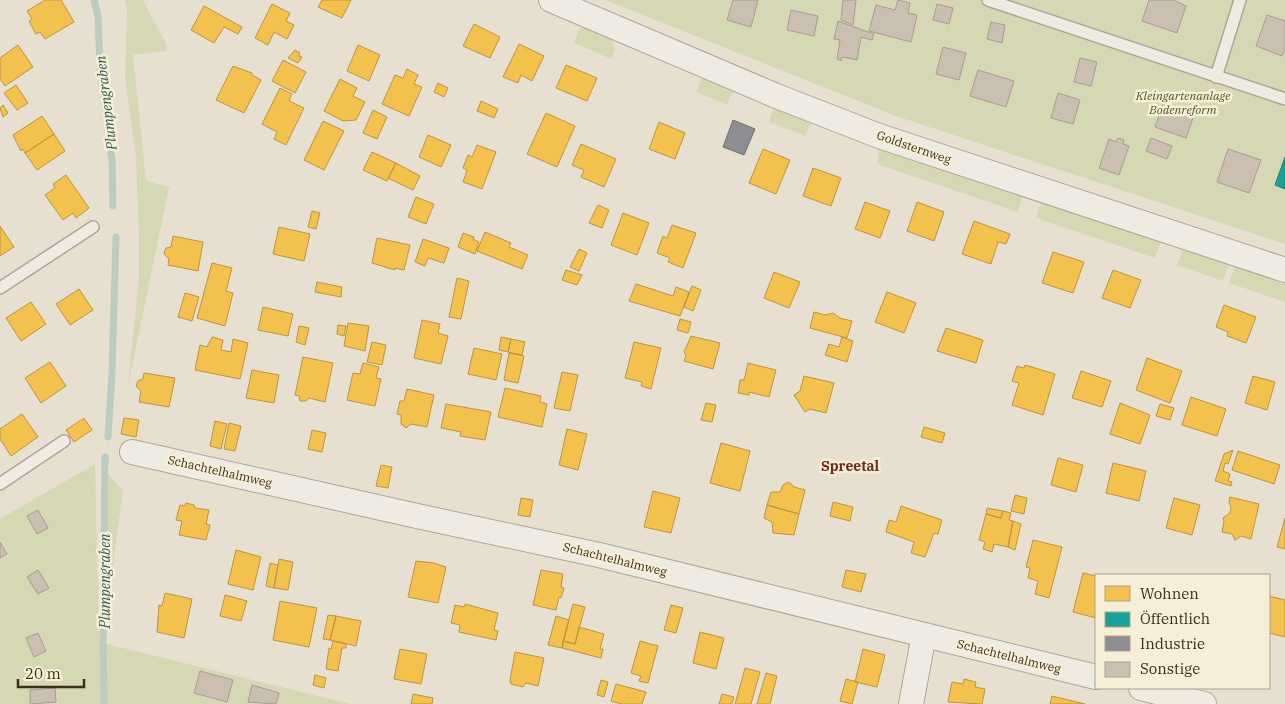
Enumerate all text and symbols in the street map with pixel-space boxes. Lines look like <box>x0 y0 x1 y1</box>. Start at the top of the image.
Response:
water label: Plumpengraben <box>91 55 121 152</box>
park label: Kleingartenanlage Bodenreform <box>1135 88 1231 117</box>
street label: Goldsternweg <box>875 127 954 167</box>
street label: Schachtelhalmweg <box>166 452 274 490</box>
district label: Spreetal <box>821 457 879 475</box>
water label: Plumpengraben <box>96 533 114 629</box>
street label: Schachtelhalmweg <box>562 539 669 579</box>
legend <box>1095 574 1270 689</box>
text: Wohnen <box>1140 584 1199 603</box>
text: Öffentlich <box>1140 609 1210 628</box>
text: Industrie <box>1140 634 1205 653</box>
street label: Schachtelhalmweg <box>956 636 1063 676</box>
scale bar <box>18 656 84 688</box>
text: Sonstige <box>1140 659 1200 678</box>
text: 20 m <box>25 664 61 683</box>

